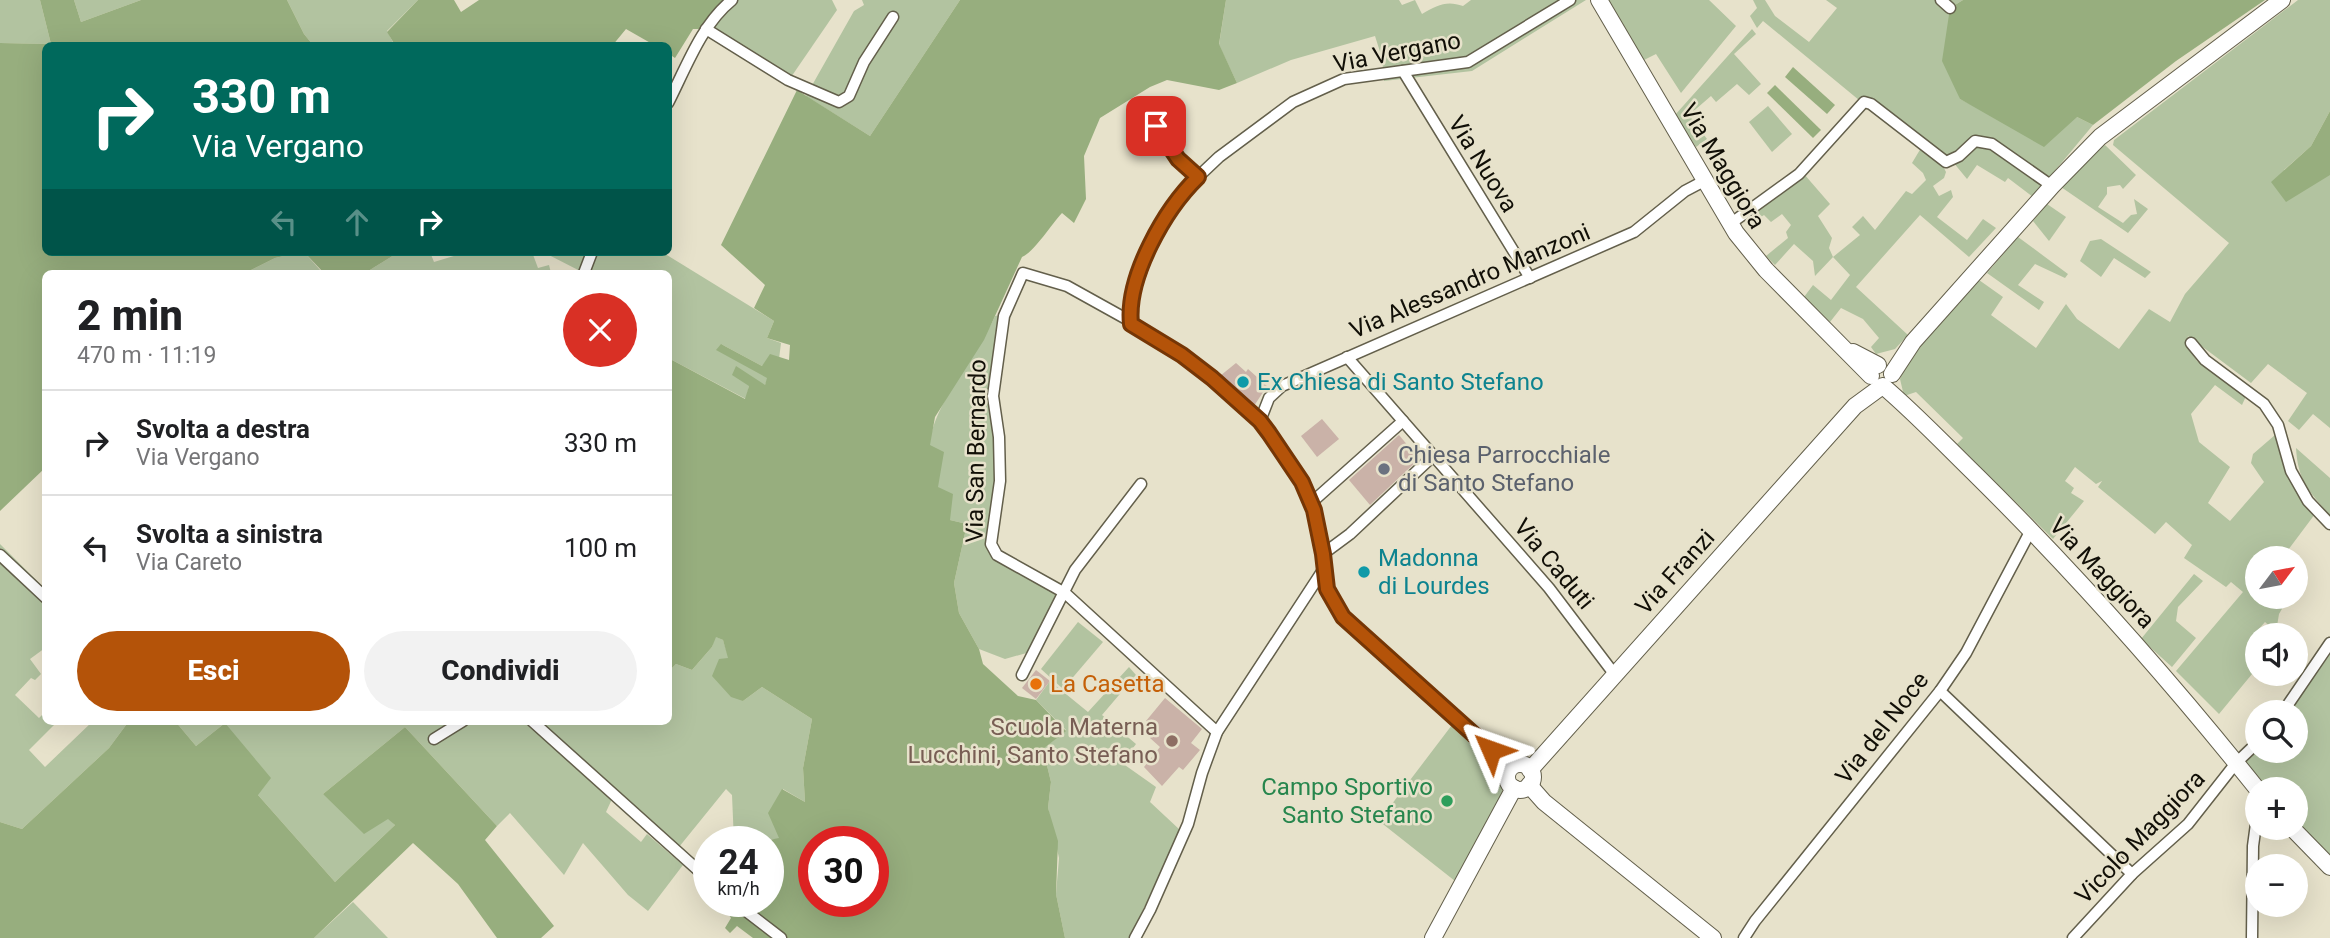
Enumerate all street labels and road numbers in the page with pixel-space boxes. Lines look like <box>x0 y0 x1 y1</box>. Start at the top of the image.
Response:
street label: Via Vergano <box>1331 26 1463 78</box>
street label: Via Maggiora <box>1675 98 1771 234</box>
street label: Via Nuova <box>1442 111 1524 217</box>
street label: Via Alessandro Manzoni <box>1346 218 1594 344</box>
street label: Via San Bernardo <box>960 359 992 543</box>
street label: Via Maggiora <box>2044 512 2160 634</box>
street label: Via Caduti <box>1508 513 1600 615</box>
street label: Via Franzi <box>1630 524 1720 620</box>
street label: Via del Noce <box>1830 666 1934 790</box>
street label: Vicolo Maggiora <box>2069 765 2211 909</box>

